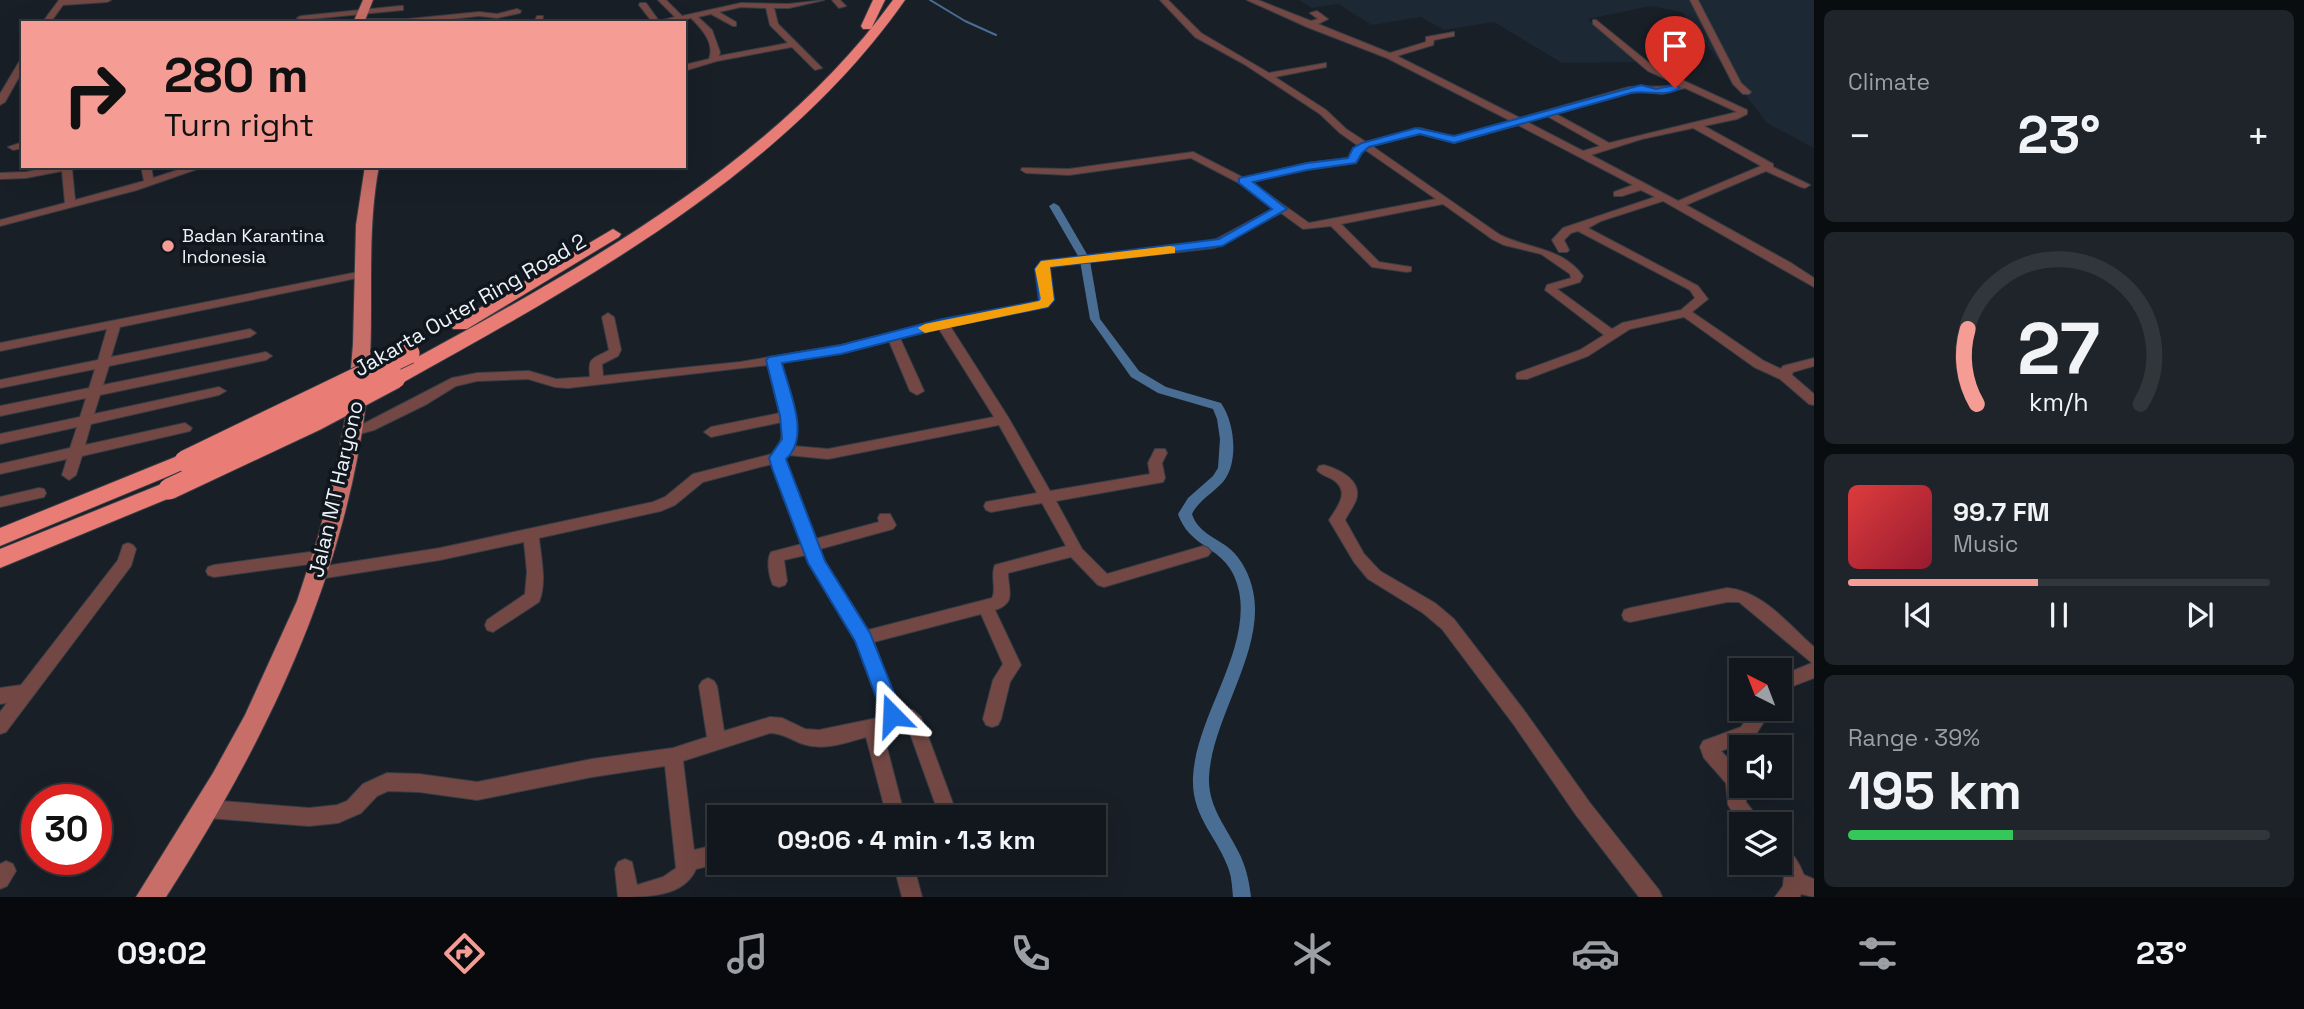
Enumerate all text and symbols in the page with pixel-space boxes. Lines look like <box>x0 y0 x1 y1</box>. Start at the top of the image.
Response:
pin <box>1645 16 1705 88</box>
icon: arrive <box>1656 27 1694 65</box>
text: 280 m <box>164 44 309 106</box>
icon: right <box>49 49 140 140</box>
text: Climate <box>1848 67 1930 97</box>
text: 23° <box>2018 102 2101 168</box>
text: Turn right <box>164 105 314 145</box>
text: − <box>1848 112 1872 160</box>
text: + <box>2246 112 2270 160</box>
place label: Badan Karantina Indonesia <box>182 224 325 268</box>
street label: Jakarta Outer Ring Road 2 <box>349 227 591 382</box>
marker: Badan Karantina Indonesia <box>160 238 176 254</box>
text: 27 <box>2018 302 2100 395</box>
text: km/h <box>2029 385 2089 417</box>
street label: Jalan MT Haryono <box>302 398 369 580</box>
text: 99.7 FM <box>1953 495 2050 529</box>
text: Music <box>1953 529 2018 559</box>
icon: previous <box>1899 596 1937 634</box>
icon: pause <box>2040 596 2078 634</box>
icon: next <box>2181 596 2219 634</box>
north arrow <box>1729 658 1792 721</box>
map controls <box>1729 658 1792 875</box>
position arrow <box>855 678 929 752</box>
text: Range · 39% <box>1848 723 1980 753</box>
button: sound <box>1729 735 1792 798</box>
text: 195 km <box>1848 758 2022 824</box>
speed limit sign: 30 <box>21 784 112 875</box>
button: layers <box>1729 812 1792 875</box>
text: 09:06 · 4 min · 1.3 km <box>777 823 1036 857</box>
icon: directions <box>440 929 489 978</box>
icon: music <box>723 929 772 978</box>
icon: phone <box>1006 929 1055 978</box>
icon: climate <box>1288 929 1337 978</box>
icon: car <box>1571 929 1620 978</box>
icon: filters <box>1853 929 1902 978</box>
text: 09:02 <box>117 933 207 973</box>
text: 23° <box>2136 933 2187 973</box>

